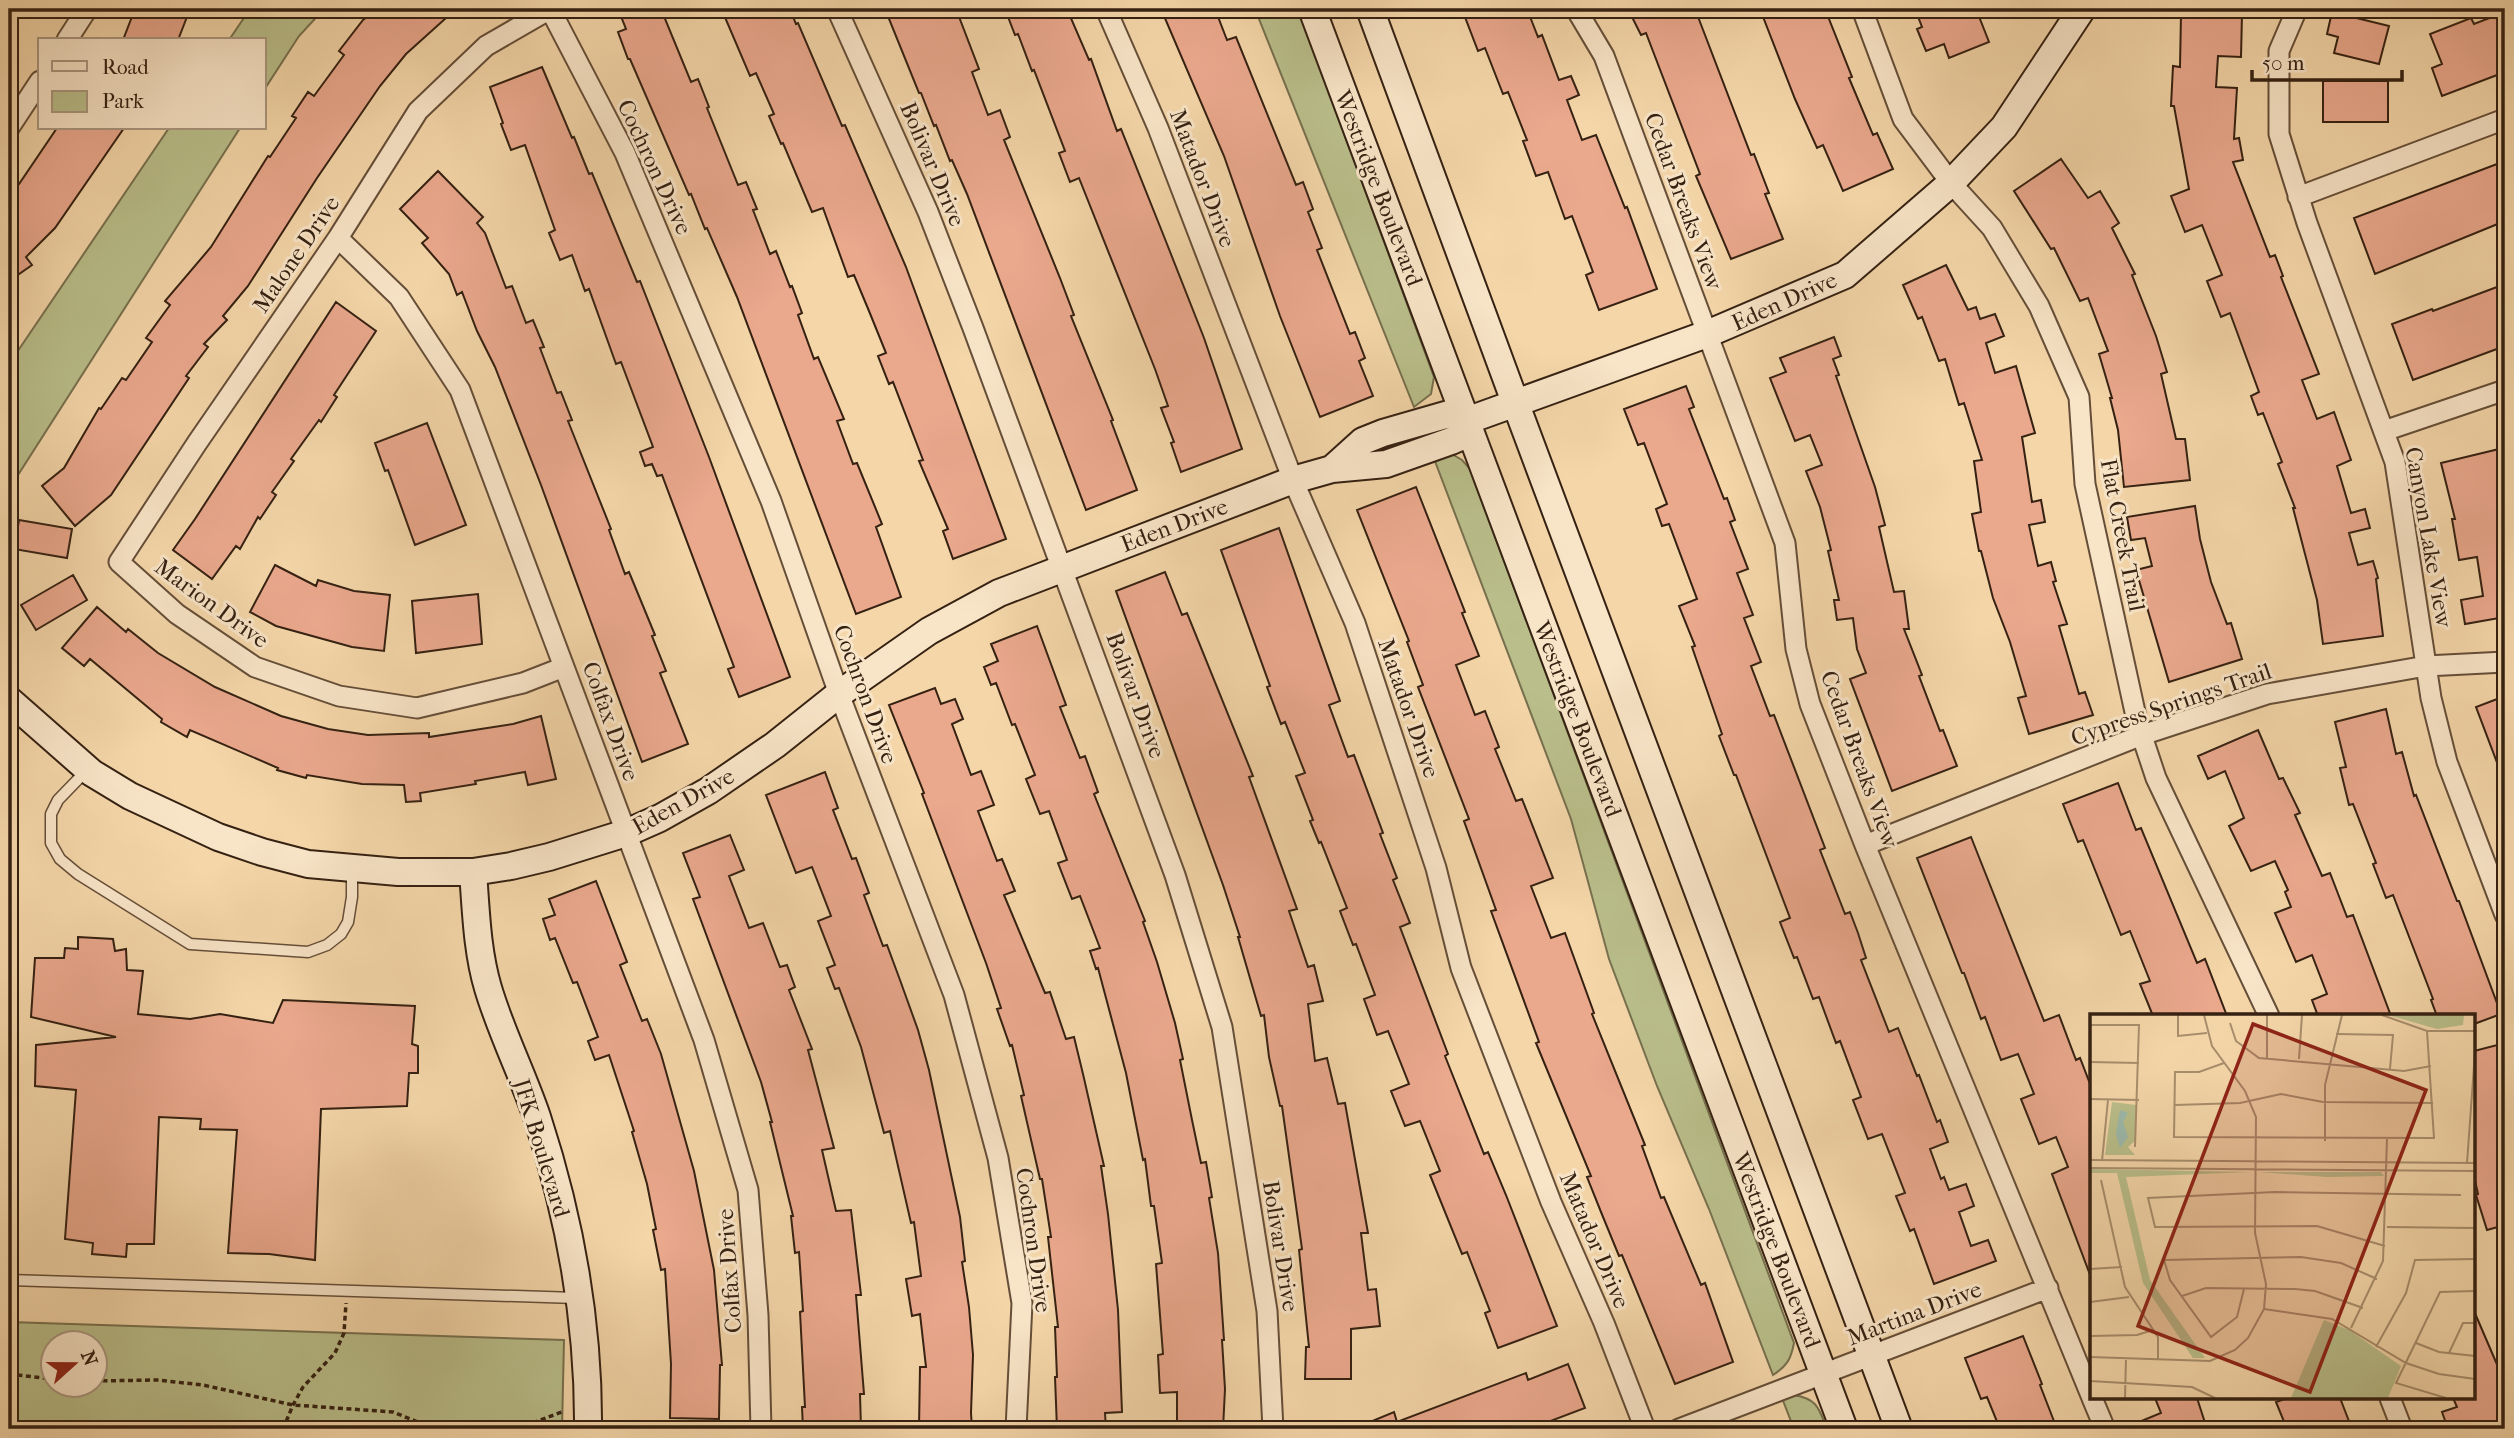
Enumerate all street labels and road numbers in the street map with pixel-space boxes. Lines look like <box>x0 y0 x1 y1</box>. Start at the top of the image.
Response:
street label: Westridge Boulevard <box>1328 86 1428 290</box>
street label: Cochron Drive <box>612 95 698 239</box>
street label: Bolivar Drive <box>894 98 971 230</box>
street label: Matador Drive <box>1164 105 1241 251</box>
street label: Cedar Breaks View <box>1639 109 1728 294</box>
street label: Malone Drive <box>247 191 345 318</box>
street label: Eden Drive <box>1727 266 1841 337</box>
street label: Canyon Lake View <box>2399 445 2458 630</box>
street label: Flat Creek Trail <box>2094 457 2151 614</box>
street label: Eden Drive <box>1117 493 1231 558</box>
street label: Marion Drive <box>150 553 274 654</box>
street label: Westridge Boulevard <box>1527 617 1627 821</box>
street label: Cochron Drive <box>828 621 903 767</box>
street label: Bolivar Drive <box>1100 629 1171 762</box>
street label: Matador Drive <box>1372 635 1445 781</box>
street label: Cypress Springs Trail <box>2067 657 2276 751</box>
street label: Colfax Drive <box>577 658 645 784</box>
street label: Cedar Breaks View <box>1815 667 1904 852</box>
street label: Eden Drive <box>628 762 739 840</box>
street label: JFK Boulevard <box>507 1074 576 1221</box>
street label: Westridge Boulevard <box>1726 1148 1826 1352</box>
street label: Cochron Drive <box>1010 1166 1057 1314</box>
street label: Matador Drive <box>1554 1168 1635 1312</box>
street label: Bolivar Drive <box>1257 1179 1304 1313</box>
street label: Colfax Drive <box>712 1208 747 1334</box>
street label: Martina Drive <box>1843 1275 1985 1351</box>

